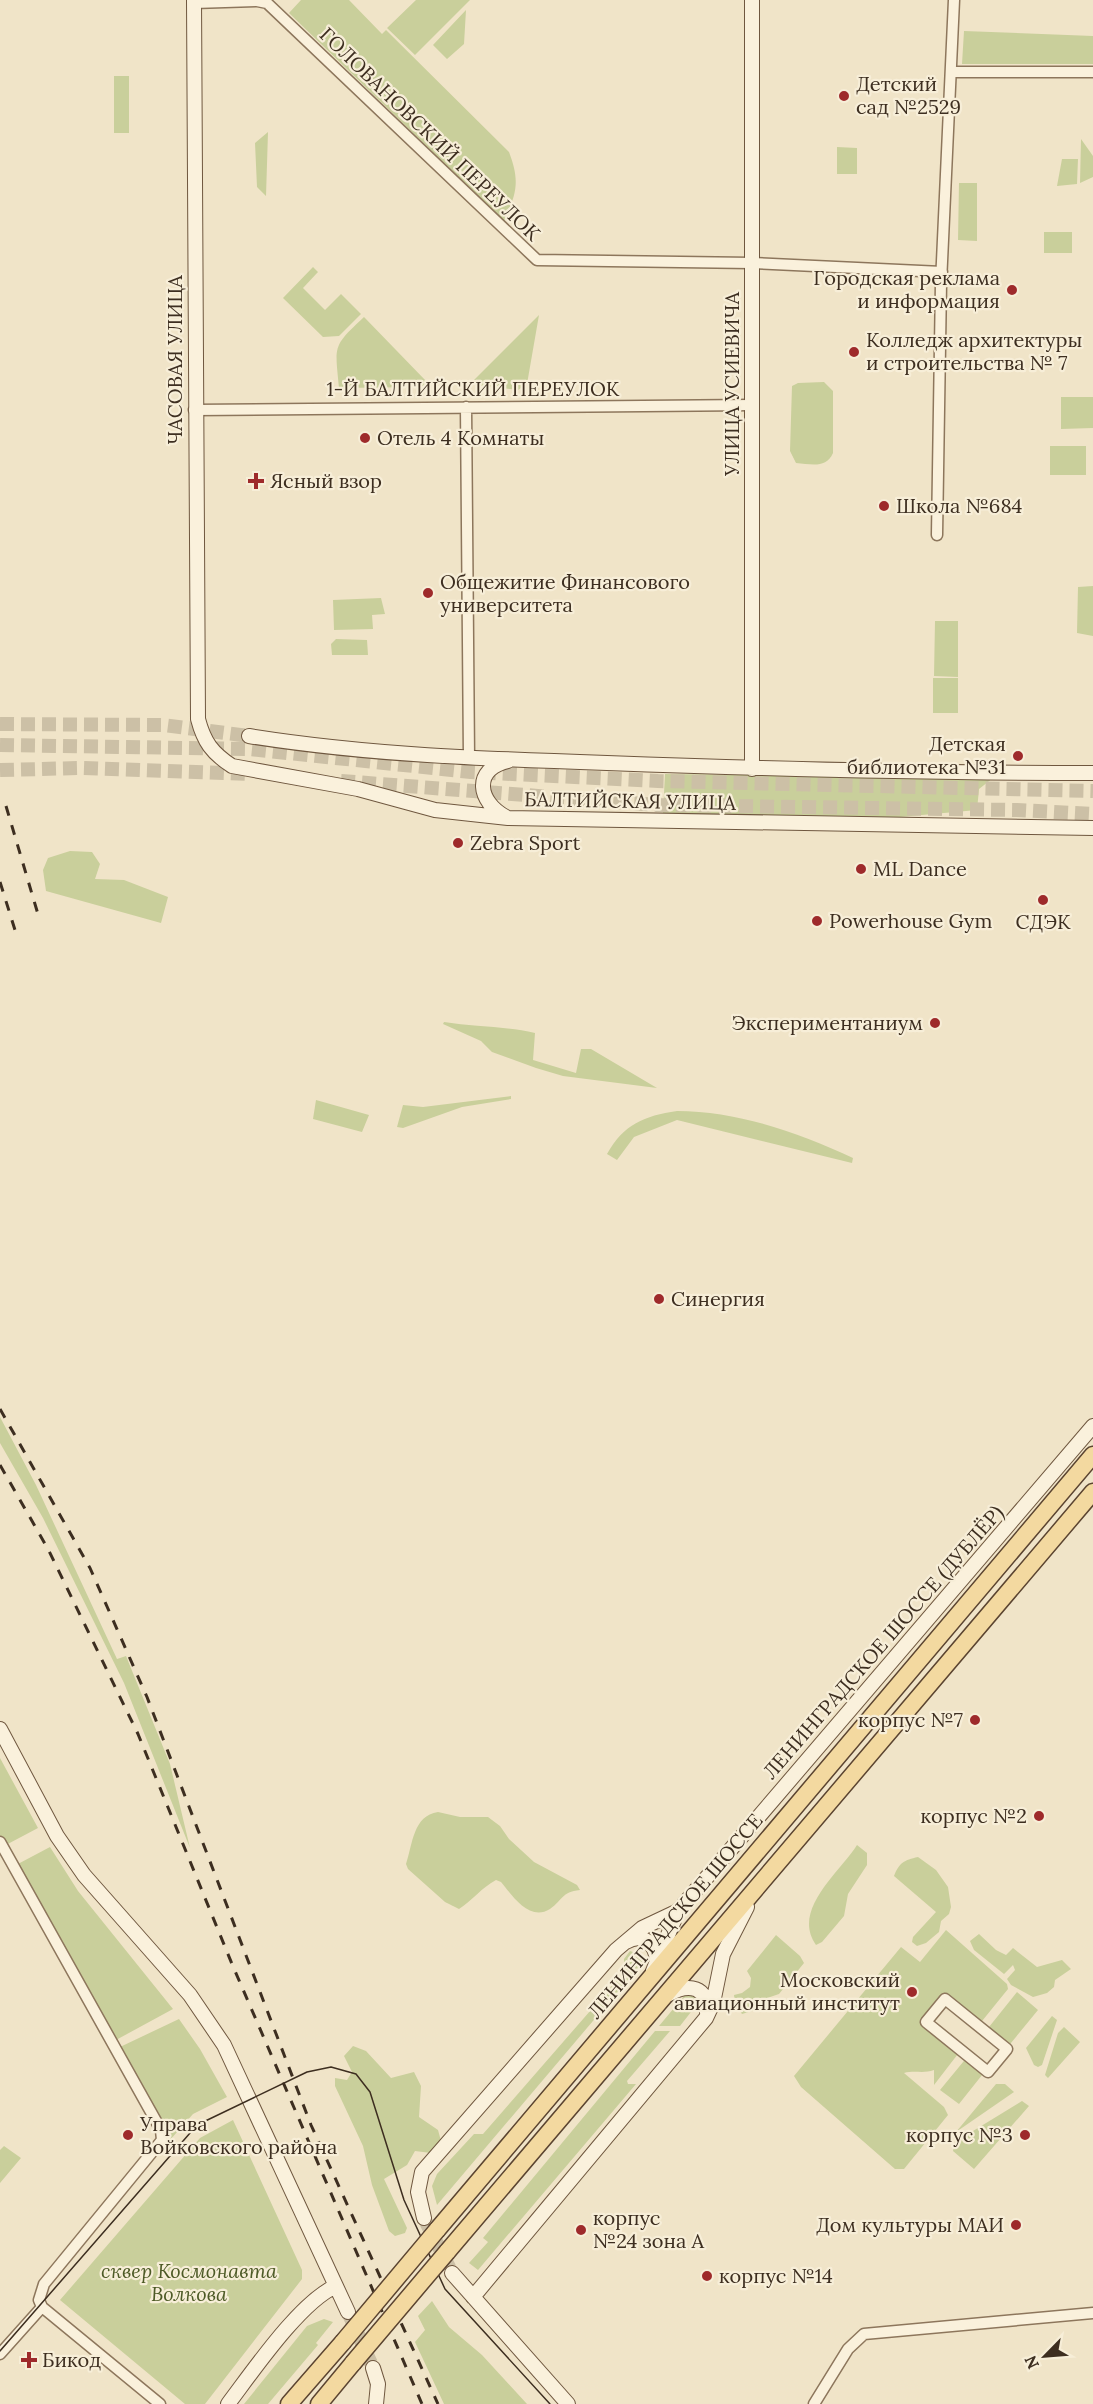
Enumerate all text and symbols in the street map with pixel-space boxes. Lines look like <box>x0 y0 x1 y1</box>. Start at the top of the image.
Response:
street label: ГОЛОВАНОВСКИЙ ПЕРЕУЛОК <box>315 21 546 246</box>
place label: Детский сад №2529 <box>856 71 961 119</box>
marker: Детский сад №2529 <box>837 89 851 103</box>
place label: Городская реклама и информация <box>813 265 1000 313</box>
street label: ЧАСОВАЯ УЛИЦА <box>162 275 187 445</box>
marker: Городская реклама и информация <box>1005 283 1019 297</box>
street label: УЛИЦА УСИЕВИЧА <box>719 292 744 477</box>
place label: Колледж архитектуры и строительства № 7 <box>866 327 1082 375</box>
marker: Колледж архитектуры и строительства № 7 <box>847 345 861 359</box>
street label: 1-Й БАЛТИЙСКИЙ ПЕРЕУЛОК <box>327 376 620 401</box>
place label: Отель 4 Комнаты <box>377 425 544 450</box>
marker: Отель 4 Комнаты <box>358 431 372 445</box>
place label: Ясный взор <box>270 468 382 493</box>
marker: Ясный взор <box>247 472 265 490</box>
place label: Школа №684 <box>896 493 1023 518</box>
marker: Школа №684 <box>877 499 891 513</box>
place label: Общежитие Финансового университета <box>440 569 690 617</box>
marker: Общежитие Финансового университета <box>421 586 435 600</box>
place label: Детская библиотека №31 <box>847 731 1006 779</box>
marker: Детская библиотека №31 <box>1011 749 1025 763</box>
street label: БАЛТИЙСКАЯ УЛИЦА <box>524 786 736 815</box>
place label: Zebra Sport <box>470 830 580 855</box>
marker: Zebra Sport <box>451 836 465 850</box>
place label: ML Dance <box>873 856 967 881</box>
marker: ML Dance <box>854 862 868 876</box>
marker: СДЭК <box>1036 893 1050 907</box>
place label: Powerhouse Gym <box>829 908 992 933</box>
place label: СДЭК <box>1015 909 1071 934</box>
marker: Powerhouse Gym <box>810 914 824 928</box>
place label: Экспериментаниум <box>732 1010 923 1035</box>
marker: Экспериментаниум <box>928 1016 942 1030</box>
place label: Синергия <box>671 1286 765 1311</box>
marker: Синергия <box>652 1292 666 1306</box>
street label: ЛЕНИНГРАДСКОЕ ШОССЕ (ДУБЛЁР) <box>757 1500 1009 1784</box>
place label: корпус №7 <box>858 1707 963 1732</box>
marker: корпус №7 <box>968 1713 982 1727</box>
place label: корпус №2 <box>920 1803 1027 1828</box>
street label: ЛЕНИНГРАДСКОЕ ШОССЕ <box>582 1808 768 2023</box>
marker: корпус №2 <box>1032 1809 1046 1823</box>
place label: Московский авиационный институт <box>674 1967 900 2015</box>
marker: Московский авиационный институт <box>905 1985 919 1999</box>
place label: Управа Войковского района <box>139 2111 337 2159</box>
place label: корпус №3 <box>906 2122 1013 2147</box>
marker: Управа Войковского района <box>121 2128 135 2142</box>
marker: корпус №3 <box>1018 2128 1032 2142</box>
place label: корпус №24 зона А <box>593 2205 704 2253</box>
place label: Дом культуры МАИ <box>816 2212 1004 2237</box>
marker: Дом культуры МАИ <box>1009 2218 1023 2232</box>
marker: корпус №24 зона А <box>574 2223 588 2237</box>
park label: сквер Космонавта Волкова <box>101 2258 277 2306</box>
place label: корпус №14 <box>719 2263 833 2288</box>
marker: корпус №14 <box>700 2269 714 2283</box>
north arrow <box>1015 2326 1075 2386</box>
place label: Бикод <box>42 2347 101 2372</box>
marker: Бикод <box>20 2351 38 2369</box>
text: N <box>1020 2353 1043 2372</box>

